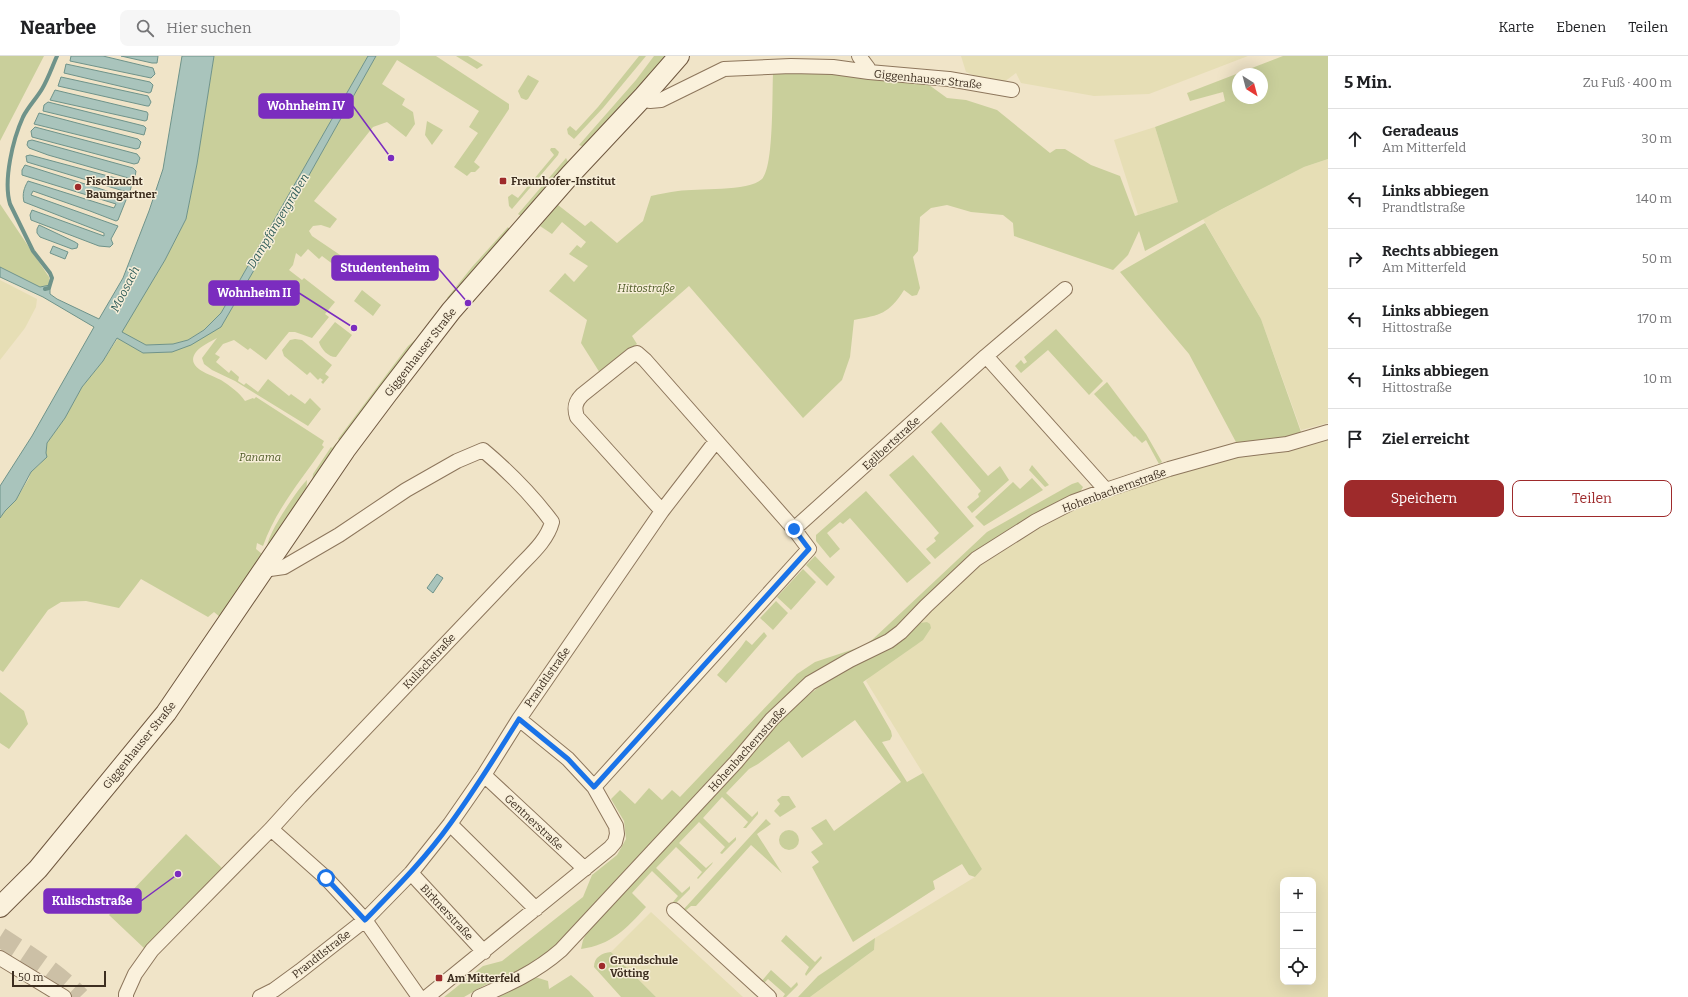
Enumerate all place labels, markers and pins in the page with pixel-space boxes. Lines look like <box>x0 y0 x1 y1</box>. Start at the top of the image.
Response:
callout: Wohnheim IV <box>259 94 353 118</box>
place label: Fischzucht Baumgartner <box>86 175 158 201</box>
place label: Fraunhofer-Institut <box>511 175 616 188</box>
marker: Fraunhofer-Institut <box>498 176 508 186</box>
marker: Fischzucht Baumgartner <box>73 182 83 192</box>
callout: Studentenheim <box>332 256 438 280</box>
callout: Wohnheim II <box>209 281 299 305</box>
callout: Kulischstraße <box>44 889 141 913</box>
place label: Grundschule Vötting <box>610 954 678 980</box>
marker: Grundschule Vötting <box>597 961 607 971</box>
place label: Am Mitterfeld <box>447 972 520 985</box>
marker: Am Mitterfeld <box>434 973 444 983</box>

